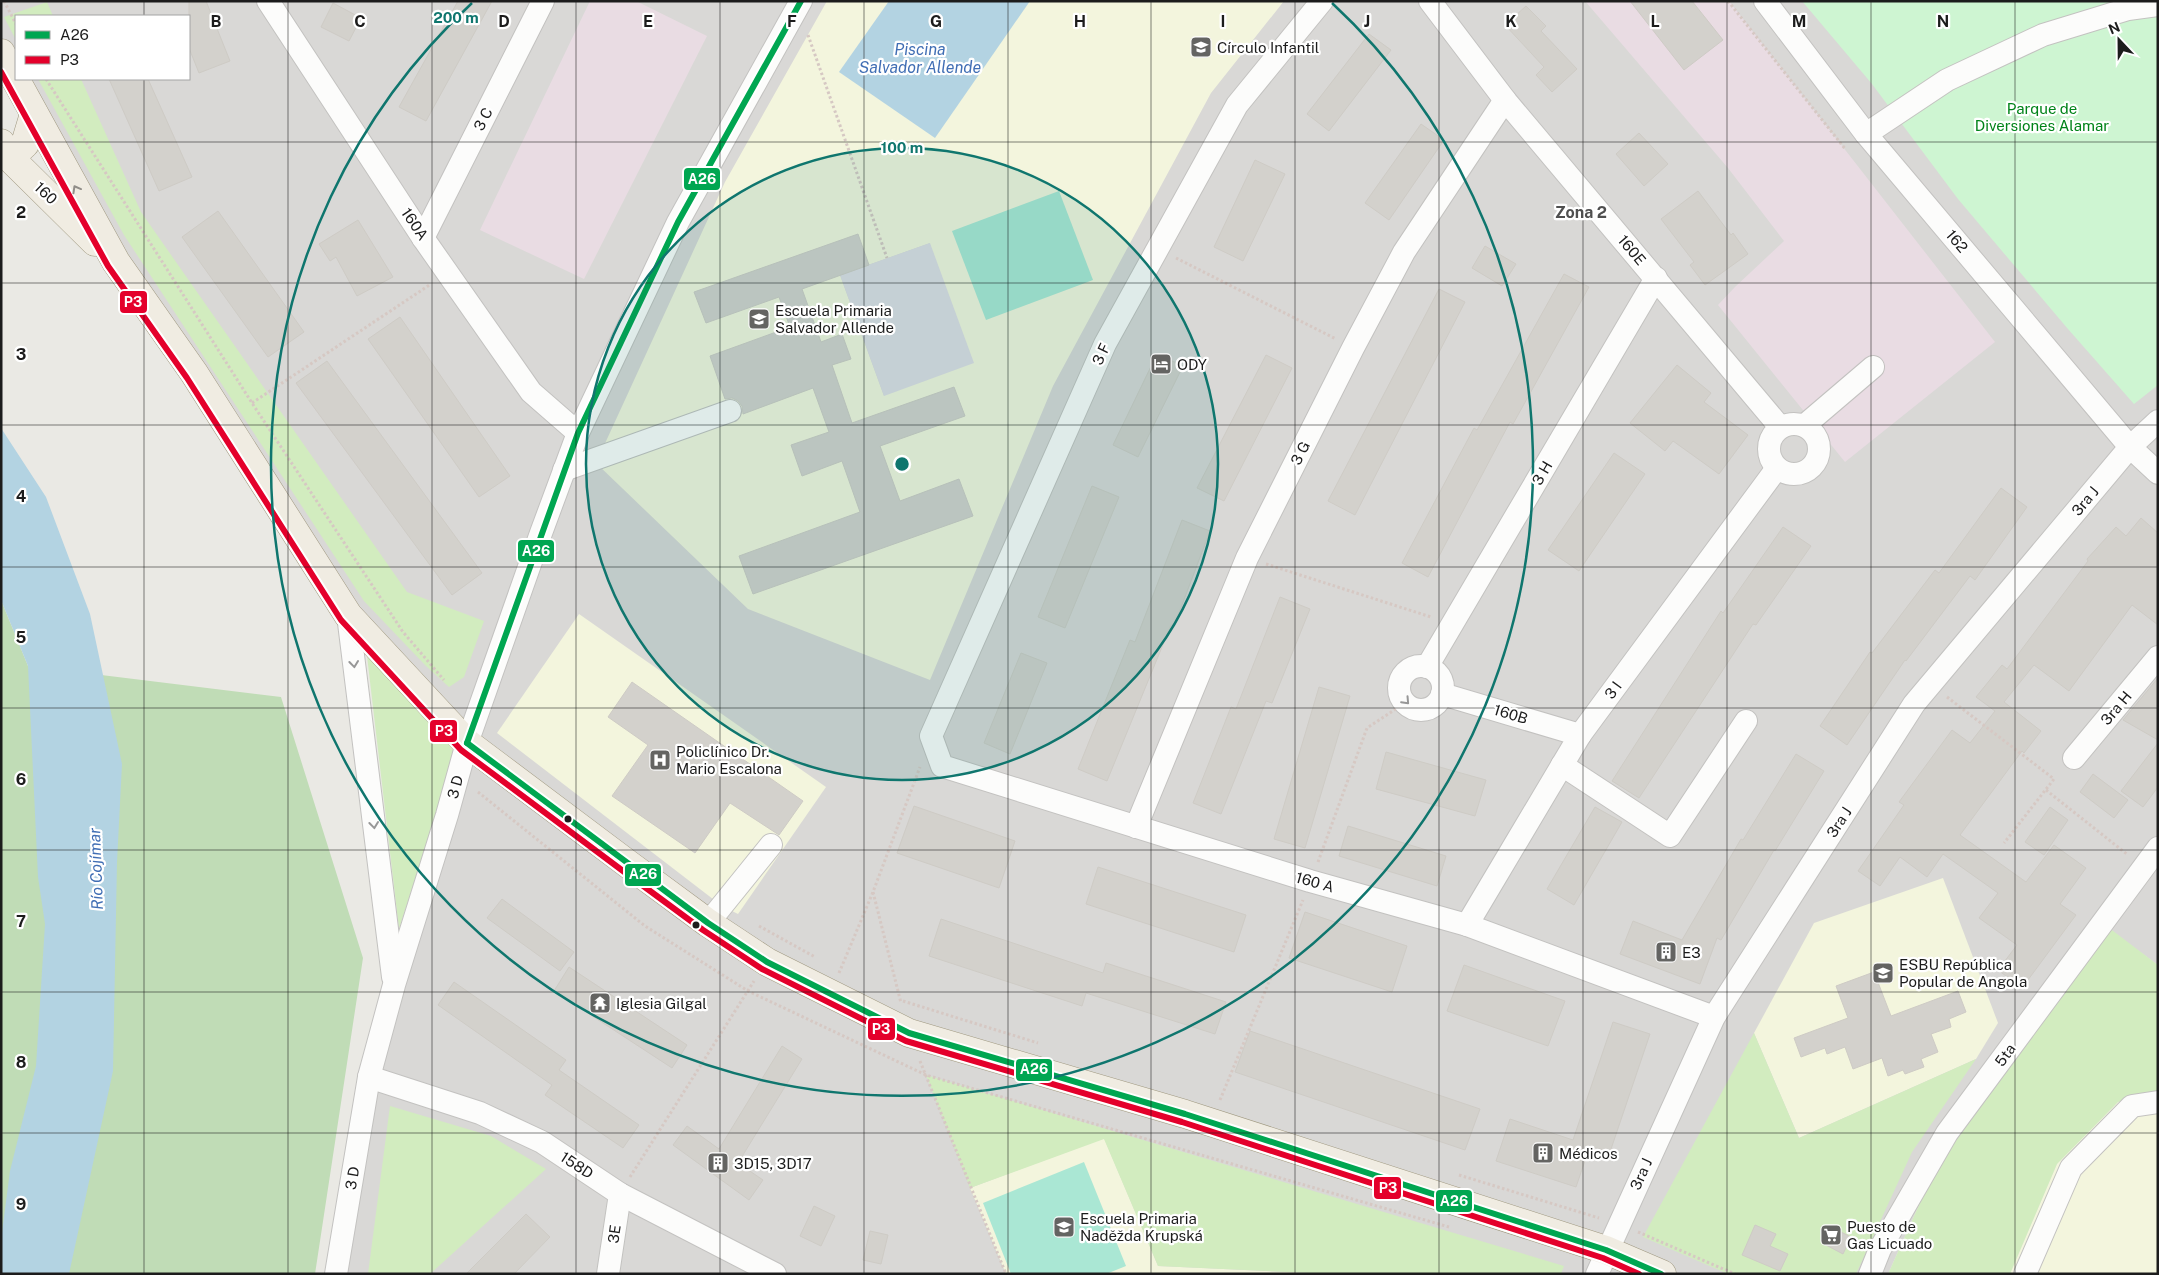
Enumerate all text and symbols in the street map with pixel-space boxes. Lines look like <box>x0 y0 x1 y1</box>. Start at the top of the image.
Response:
text: 200 m <box>433 9 479 26</box>
text: B <box>211 12 222 31</box>
text: C <box>354 12 366 31</box>
text: D <box>498 12 510 31</box>
text: E <box>643 12 653 31</box>
text: F <box>787 12 797 31</box>
text: G <box>930 12 942 31</box>
text: H <box>1074 12 1086 31</box>
text: I <box>1221 12 1225 31</box>
text: J <box>1364 12 1370 31</box>
text: K <box>1505 12 1517 31</box>
text: L <box>1650 12 1660 31</box>
text: M <box>1792 12 1806 31</box>
text: N <box>1937 12 1949 31</box>
legend <box>15 15 190 80</box>
north arrow <box>2094 15 2144 65</box>
text: N <box>2106 18 2122 37</box>
text: A26 <box>60 26 89 43</box>
school or university icon: Círculo Infantil <box>1189 35 1213 59</box>
place label: Círculo Infantil <box>1217 39 1319 56</box>
water label: Piscina Salvador Allende <box>859 40 982 77</box>
text: P3 <box>60 51 79 68</box>
park label: Parque de Diversiones Alamar <box>1975 100 2109 134</box>
street label: 3 C <box>470 105 496 133</box>
text: 100 m <box>881 139 923 156</box>
line badge: A26 <box>683 167 721 191</box>
text: A26 <box>688 171 716 187</box>
street label: 160 <box>31 178 61 208</box>
one-way arrow <box>72 185 82 194</box>
text: 2 <box>16 203 26 222</box>
district label: Zona 2 <box>1555 203 1607 222</box>
street label: 160A <box>398 205 432 244</box>
street label: 162 <box>1943 226 1971 256</box>
street label: 160E <box>1615 232 1649 268</box>
line badge: P3 <box>119 290 148 314</box>
text: P3 <box>124 294 142 310</box>
place label: Escuela Primaria Salvador Allende <box>775 302 894 336</box>
school or university icon: Escuela Primaria Salvador Allende <box>747 307 771 331</box>
street label: 3 F <box>1089 340 1113 368</box>
text: 3 <box>16 345 26 364</box>
hotel icon: ODY <box>1149 352 1173 376</box>
place label: ODY <box>1177 356 1207 373</box>
street label: 3 G <box>1287 438 1313 468</box>
centre of rings <box>893 455 911 473</box>
street label: 3 H <box>1528 458 1556 488</box>
street label: 3ra J <box>2068 483 2102 519</box>
text: 4 <box>16 487 27 506</box>
line badge: A26 <box>517 539 555 563</box>
text: A26 <box>522 543 550 559</box>
text: 5 <box>16 628 27 647</box>
one-way arrow <box>348 660 359 668</box>
street label: 3 I <box>1601 678 1625 702</box>
street label: 3ra H <box>2097 688 2135 728</box>
one-way arrow <box>1400 696 1409 705</box>
street label: 160B <box>1492 701 1530 727</box>
line badge: P3 <box>429 719 458 743</box>
text: P3 <box>435 723 453 739</box>
place label: Policlínico Dr. Mario Escalona <box>676 743 782 777</box>
hospital icon: Policlínico Dr. Mario Escalona <box>648 748 672 772</box>
text: 6 <box>16 770 26 789</box>
street label: 3 D <box>444 773 466 801</box>
street label: 3ra J <box>1823 804 1855 840</box>
unlabelled marker <box>563 814 573 824</box>
one-way arrow <box>368 821 379 829</box>
water label: Río Cojímar <box>85 827 107 910</box>
line badge: A26 <box>624 863 662 887</box>
text: A26 <box>629 866 657 882</box>
street label: 160 A <box>1294 868 1336 896</box>
text: 7 <box>16 912 26 931</box>
unlabelled marker <box>691 920 701 930</box>
building icon: E3 <box>1654 940 1678 964</box>
place label: E3 <box>1682 944 1701 961</box>
place label: ESBU República Popular de Angola <box>1899 956 2027 990</box>
school or university icon: ESBU República Popular de Angola <box>1871 961 1895 985</box>
temple icon: Iglesia Gilgal <box>588 991 612 1015</box>
place label: Iglesia Gilgal <box>616 995 707 1012</box>
line badge: P3 <box>867 1017 896 1041</box>
text: P3 <box>872 1021 890 1037</box>
street label: 5ta <box>1991 1040 2019 1070</box>
text: 8 <box>16 1053 27 1072</box>
line badge: A26 <box>1015 1058 1053 1082</box>
text: A26 <box>1020 1061 1048 1077</box>
building icon: Médicos <box>1531 1141 1555 1165</box>
place label: Médicos <box>1559 1145 1618 1162</box>
street label: 158D <box>557 1148 597 1182</box>
building icon: 3D15, 3D17 <box>706 1151 730 1175</box>
place label: 3D15, 3D17 <box>734 1155 812 1172</box>
street label: 3ra J <box>1627 1156 1655 1192</box>
street label: 3 D <box>342 1165 362 1191</box>
line badge: P3 <box>1373 1176 1402 1200</box>
text: P3 <box>1379 1180 1397 1196</box>
line badge: A26 <box>1435 1189 1473 1213</box>
text: A26 <box>1440 1193 1468 1209</box>
text: 9 <box>16 1195 26 1214</box>
place label: Escuela Primaria Naděžda Krupská <box>1080 1210 1203 1244</box>
school or university icon: Escuela Primaria Naděžda Krupská <box>1052 1215 1076 1239</box>
place label: Puesto de Gas Licuado <box>1847 1218 1932 1252</box>
supermarket icon: Puesto de Gas Licuado <box>1819 1223 1843 1247</box>
street label: 3E <box>604 1224 624 1244</box>

